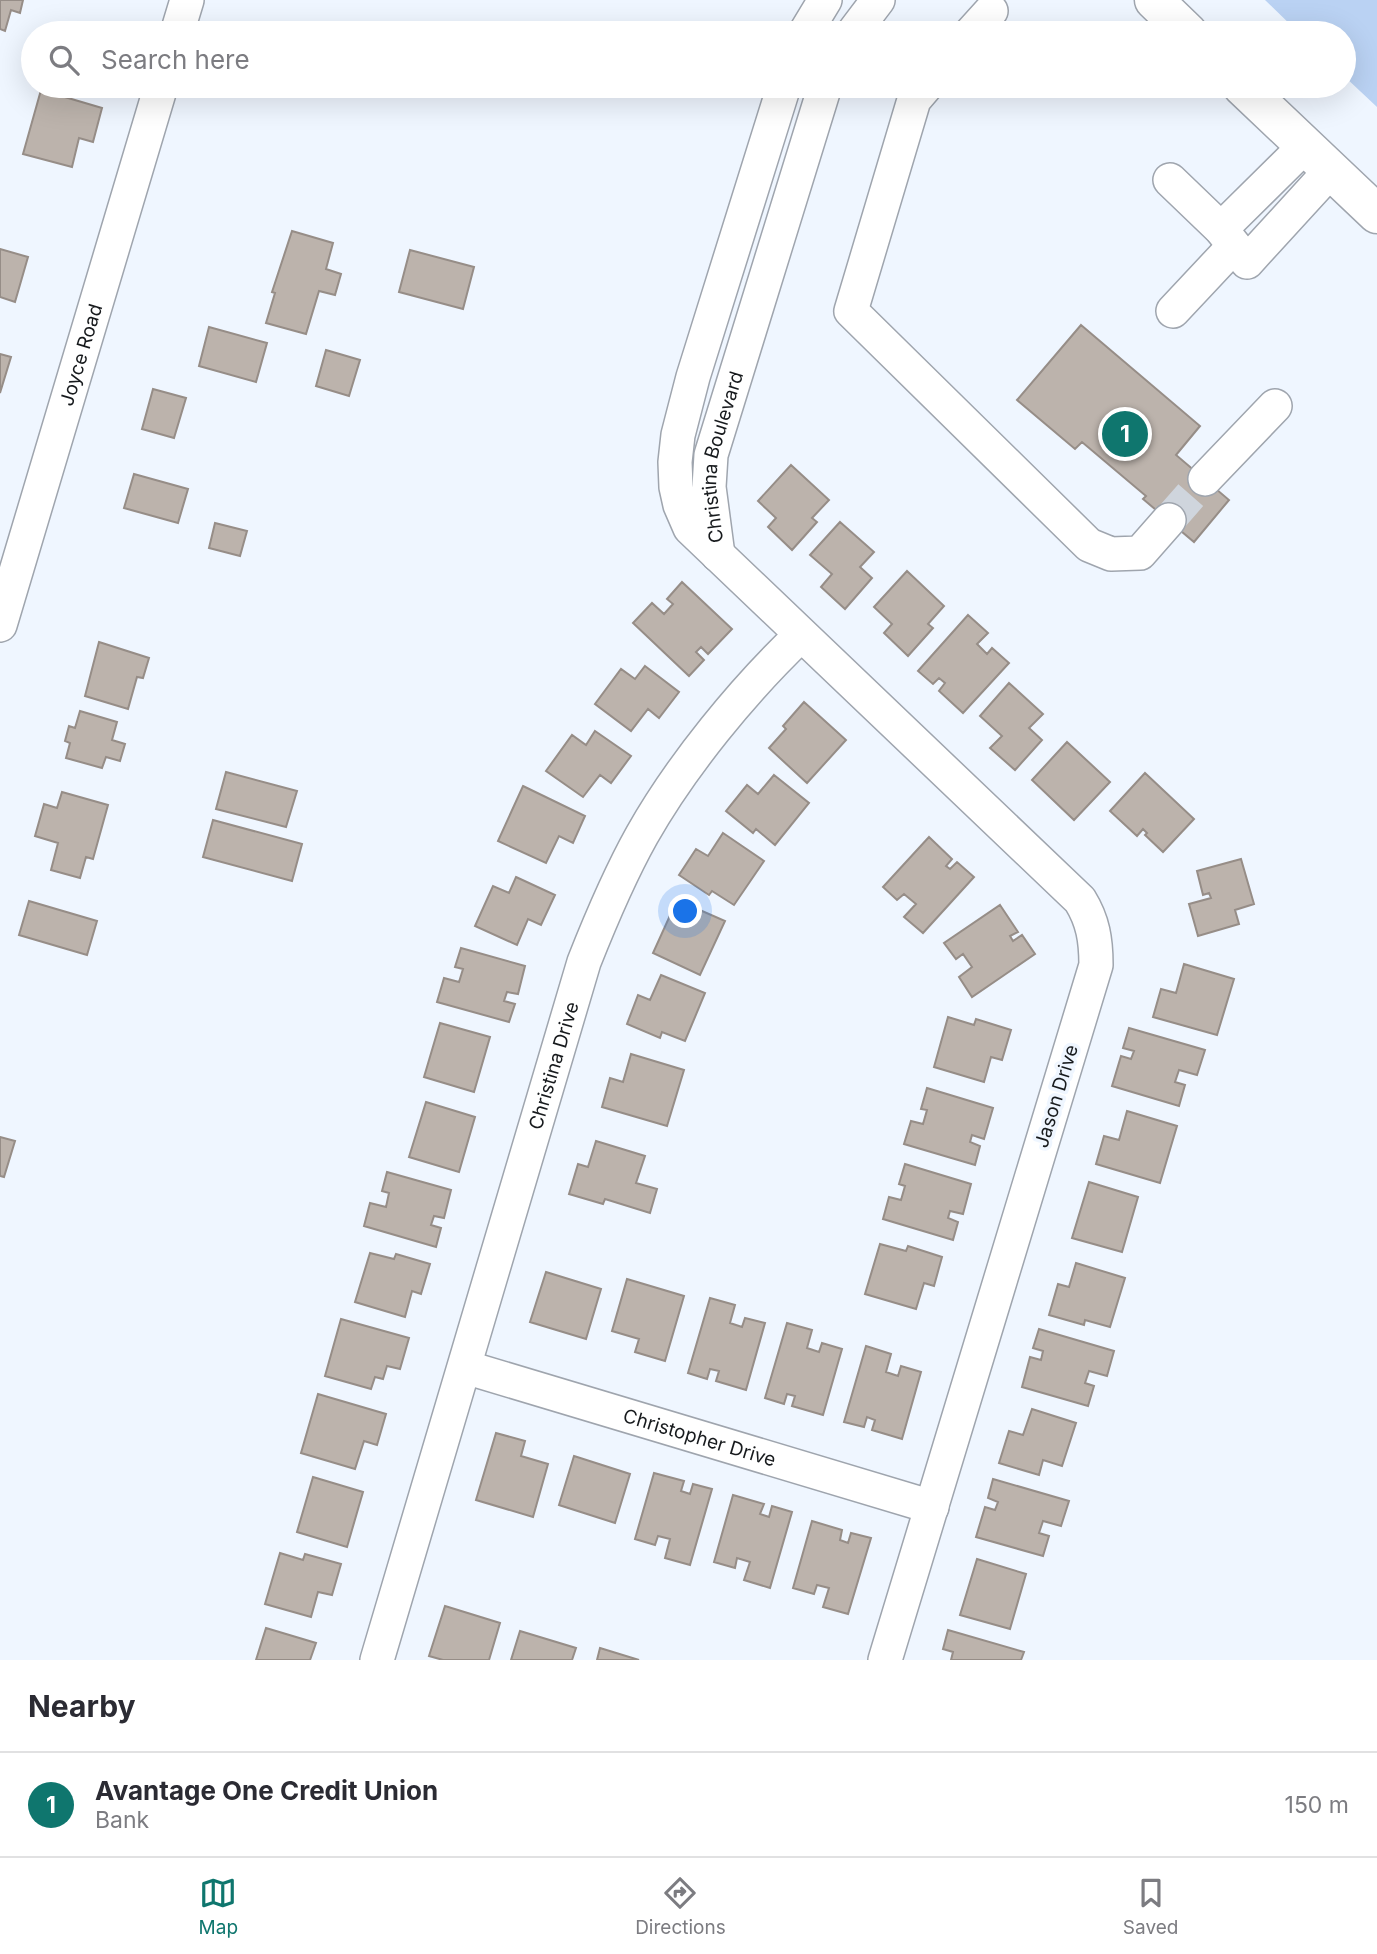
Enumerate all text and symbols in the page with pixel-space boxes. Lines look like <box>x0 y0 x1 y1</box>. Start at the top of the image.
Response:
search box <box>21 21 1356 98</box>
icon: search <box>45 41 83 79</box>
text: Search here <box>101 44 250 75</box>
street label: Joyce Road <box>55 301 107 409</box>
street label: Christina Boulevard <box>698 369 748 544</box>
pin: 1 <box>1102 408 1148 460</box>
your location <box>668 894 702 928</box>
street label: Christina Drive <box>524 999 584 1133</box>
street label: Jason Drive <box>1030 1042 1083 1151</box>
street label: Christopher Drive <box>620 1404 779 1472</box>
text: Nearby <box>28 1688 136 1724</box>
text: Avantage One Credit Union <box>95 1775 438 1806</box>
text: 1 <box>46 1791 56 1819</box>
text: 150 m <box>1285 1791 1349 1819</box>
text: Bank <box>95 1806 149 1834</box>
tab: Map <box>199 1874 238 1939</box>
tab: Directions <box>635 1874 726 1939</box>
tab: Saved <box>1123 1874 1178 1939</box>

